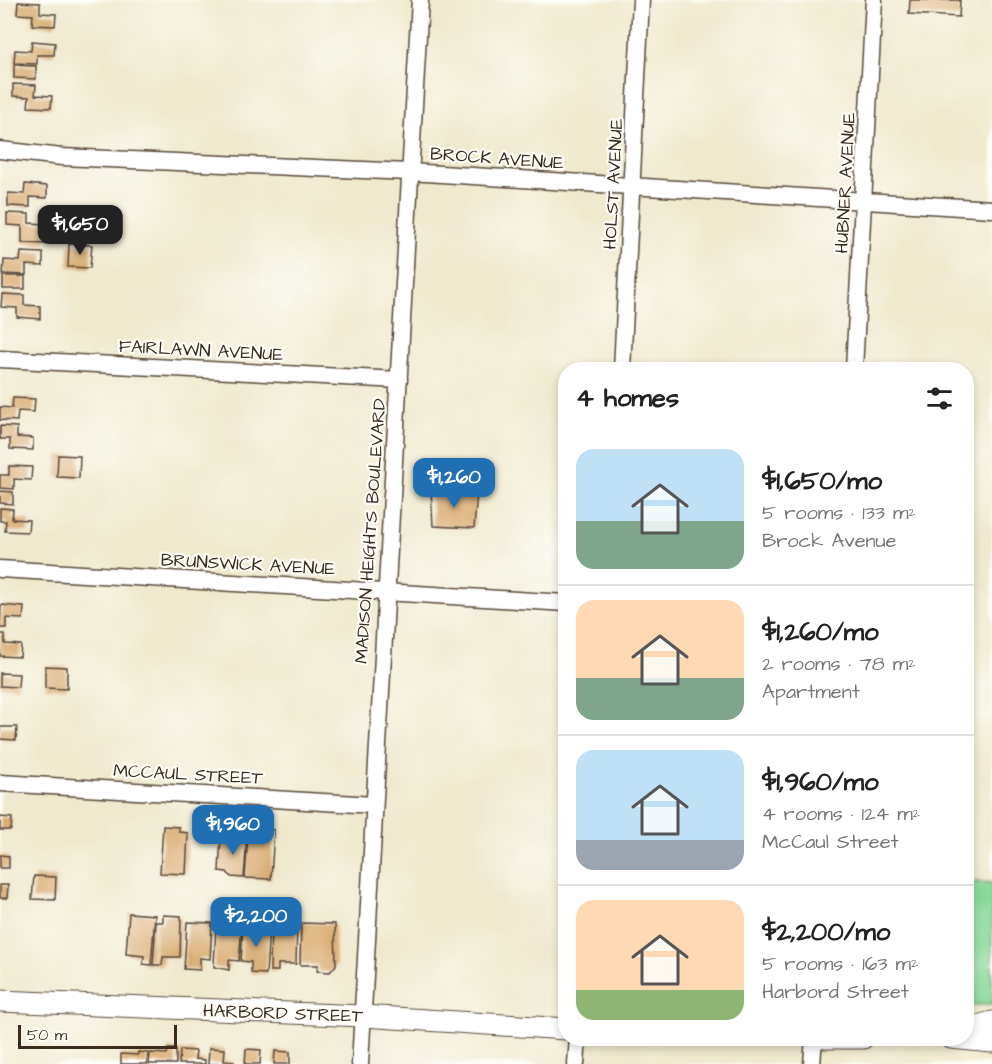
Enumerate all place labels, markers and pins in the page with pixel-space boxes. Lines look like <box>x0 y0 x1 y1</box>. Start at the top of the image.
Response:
pin: $1,650 <box>31 205 129 256</box>
pin: $1,260 <box>405 458 503 509</box>
pin: $1,960 <box>184 805 282 856</box>
pin: $2,200 <box>207 897 305 948</box>

